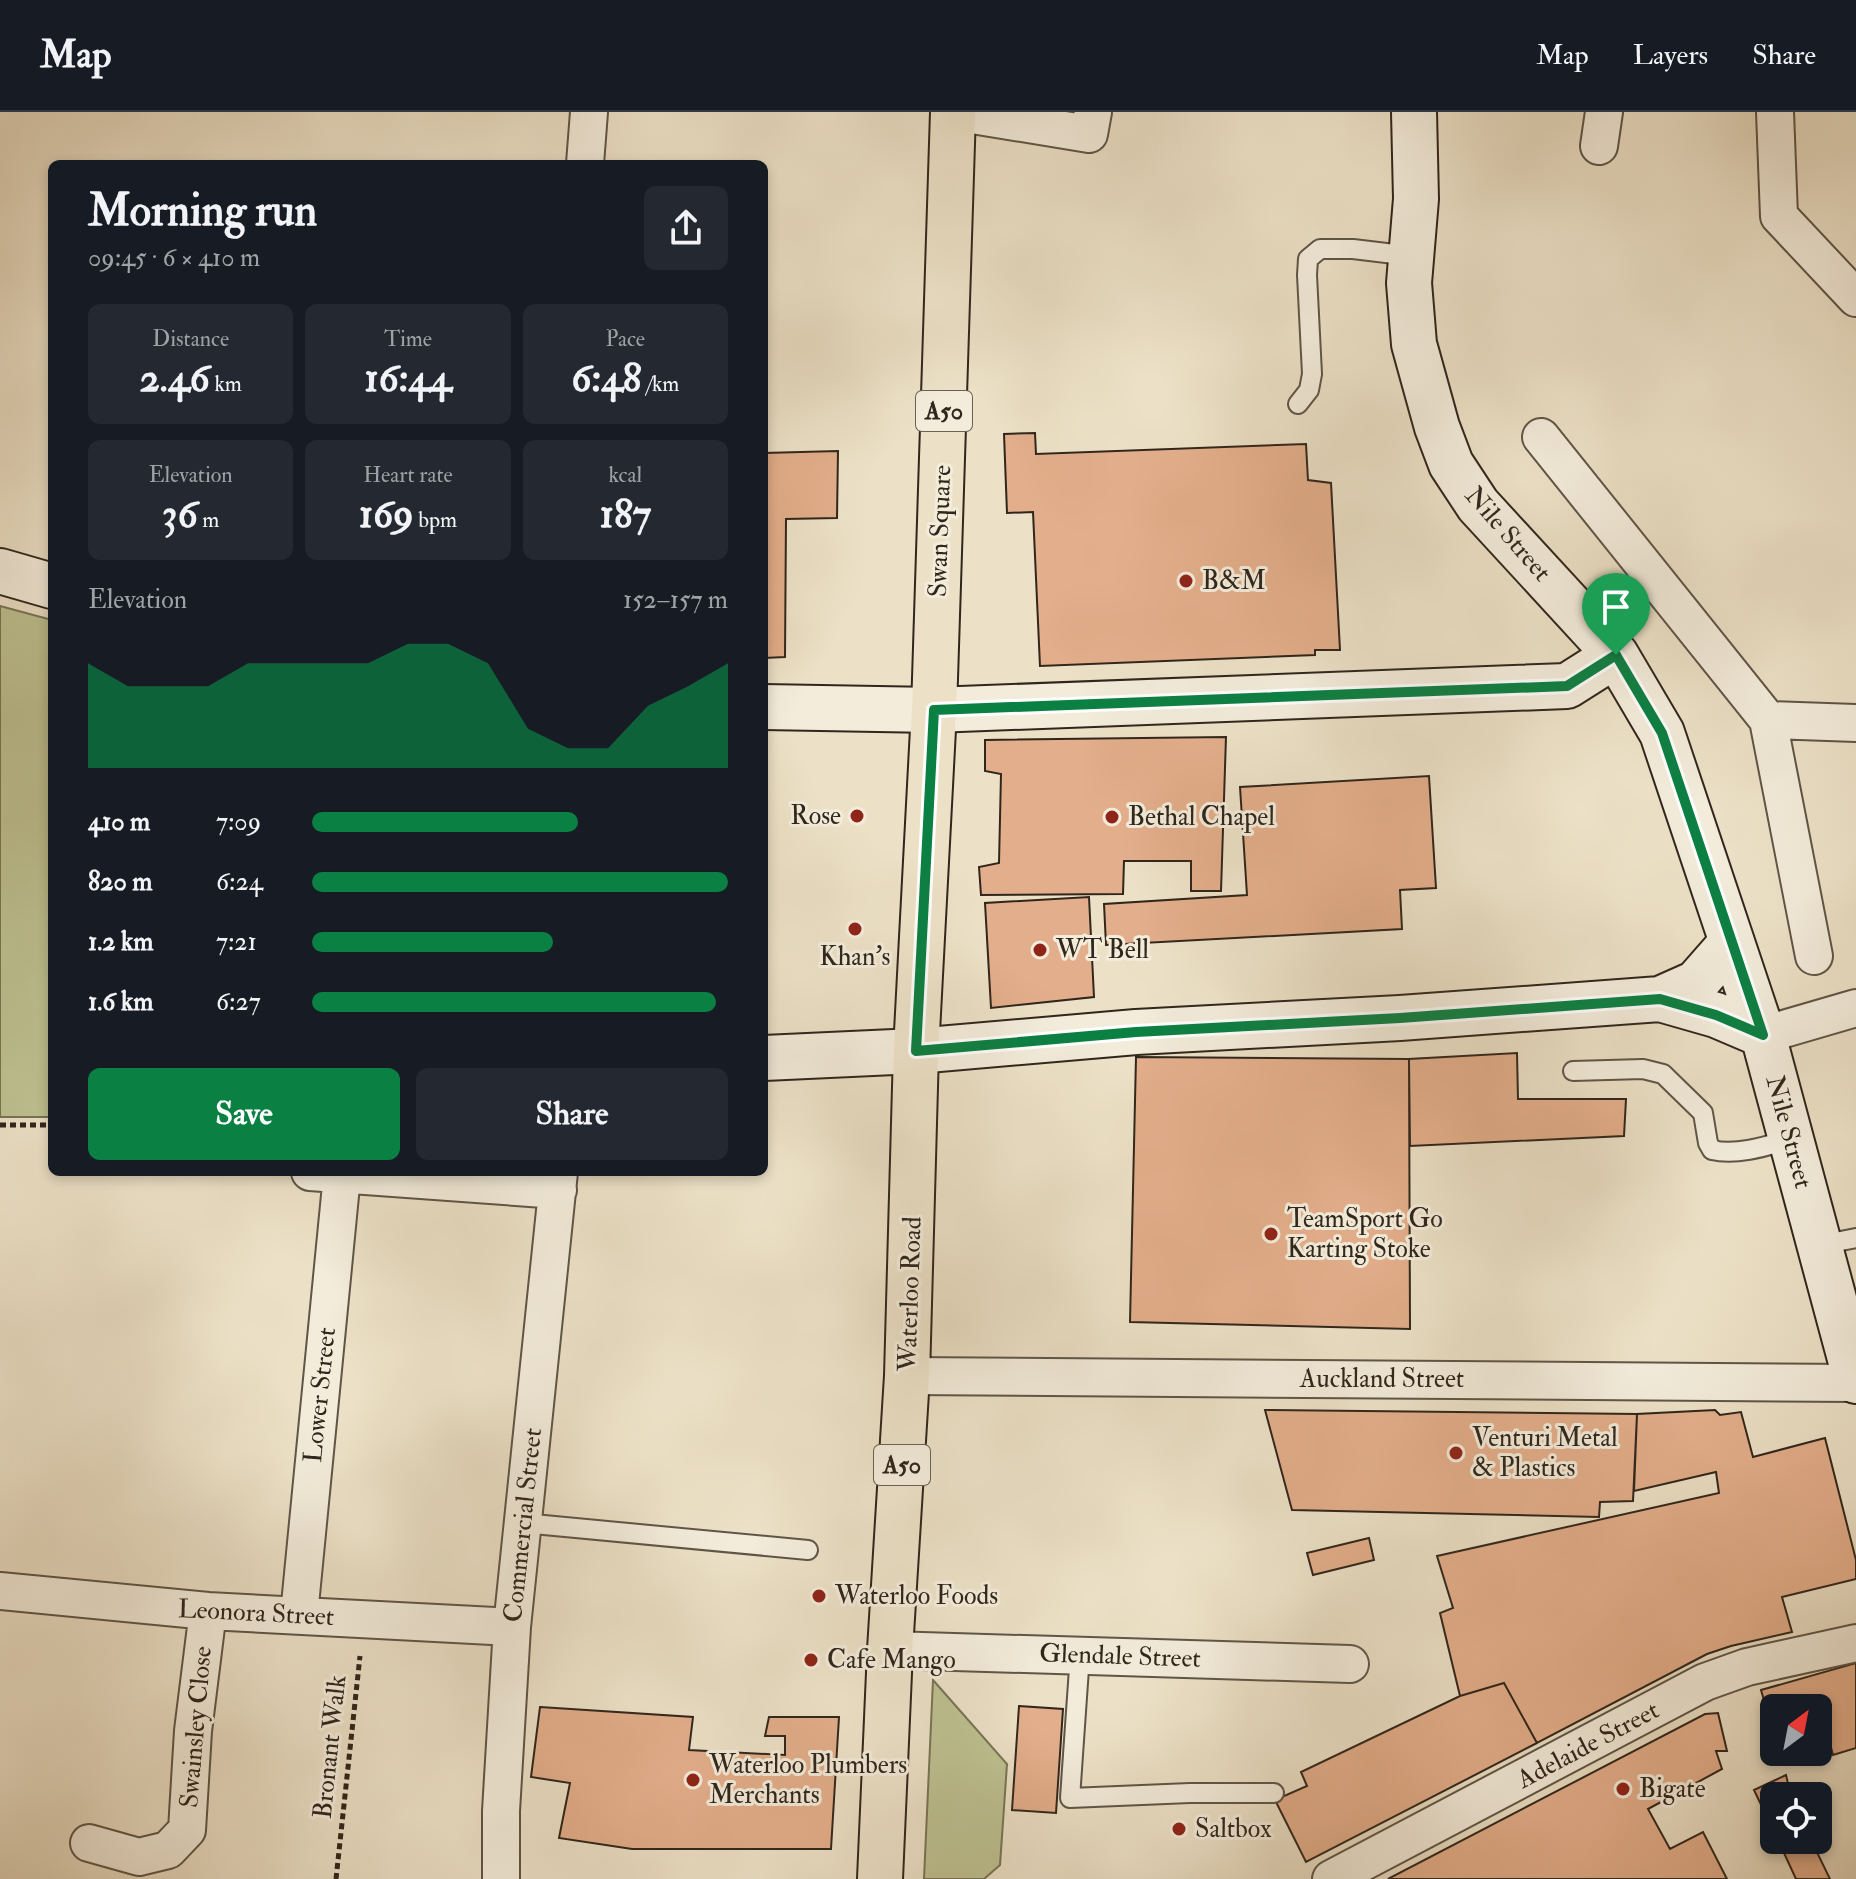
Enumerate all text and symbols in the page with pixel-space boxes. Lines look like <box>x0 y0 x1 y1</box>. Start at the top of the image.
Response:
text: Map <box>40 31 111 79</box>
text: Map <box>1536 38 1589 73</box>
text: Layers <box>1633 38 1708 73</box>
text: Share <box>1752 38 1816 73</box>
text: Morning run <box>88 184 317 239</box>
button: share <box>644 186 728 270</box>
text: 09:45 · 6 × 410 m <box>88 242 260 274</box>
text: Distance <box>152 325 229 353</box>
text: Time <box>384 325 432 353</box>
text: Pace <box>606 325 645 353</box>
text: 2.46 <box>139 353 210 404</box>
text: 16:44 <box>364 353 452 404</box>
text: 6:48 <box>571 353 642 404</box>
text: km <box>210 370 242 398</box>
text: /km <box>642 370 679 398</box>
road number: A50 <box>916 391 972 431</box>
text: Elevation <box>149 461 233 489</box>
text: Heart rate <box>363 461 453 489</box>
text: kcal <box>608 461 642 489</box>
street label: Swan Square <box>922 464 958 598</box>
street label: Nile Street <box>1458 480 1558 588</box>
text: 36 <box>162 489 198 540</box>
text: 169 <box>359 489 414 540</box>
text: 187 <box>600 489 651 540</box>
text: m <box>198 506 219 534</box>
text: bpm <box>414 506 457 534</box>
place label: B&M <box>1202 565 1266 597</box>
marker: B&M <box>1177 572 1195 590</box>
pin <box>1582 573 1650 655</box>
text: Elevation <box>88 584 187 616</box>
text: 152–157 m <box>623 584 728 616</box>
icon: arrive <box>1594 585 1638 629</box>
place label: Rose <box>790 800 841 832</box>
place label: Bethal Chapel <box>1128 801 1275 834</box>
text: 410 m <box>88 806 150 838</box>
text: 7:09 <box>216 806 261 838</box>
marker: Rose <box>848 807 866 825</box>
marker: Bethal Chapel <box>1103 808 1121 826</box>
text: 820 m <box>88 866 152 898</box>
text: 6:24 <box>216 866 263 898</box>
marker: Khan's <box>846 920 864 938</box>
text: 1.2 km <box>88 926 154 958</box>
text: 7:21 <box>216 926 257 958</box>
place label: WT Bell <box>1055 934 1149 966</box>
place label: Khan's <box>819 941 891 973</box>
marker: WT Bell <box>1031 941 1049 959</box>
text: 1.6 km <box>88 986 153 1018</box>
text: 6:27 <box>216 986 261 1018</box>
button: Save <box>88 1068 400 1160</box>
button: Share <box>416 1068 728 1160</box>
street label: Nile Street <box>1759 1072 1819 1192</box>
place label: TeamSport Go Karting Stoke <box>1287 1203 1443 1265</box>
street label: Waterloo Road <box>891 1216 929 1373</box>
marker: TeamSport Go Karting Stoke <box>1262 1225 1280 1243</box>
street label: Lower Street <box>297 1326 343 1464</box>
street label: Auckland Street <box>1299 1363 1464 1395</box>
place label: Venturi Metal & Plastics <box>1472 1422 1618 1484</box>
street label: Commercial Street <box>497 1426 549 1624</box>
marker: Venturi Metal & Plastics <box>1447 1444 1465 1462</box>
road number: A50 <box>874 1445 930 1485</box>
place label: Waterloo Foods <box>834 1580 998 1612</box>
marker: Waterloo Foods <box>810 1587 828 1605</box>
street label: Leonora Street <box>177 1593 335 1633</box>
street label: Glendale Street <box>1039 1637 1201 1675</box>
place label: Cafe Mango <box>827 1644 956 1676</box>
street label: Swainsley Close <box>173 1645 219 1809</box>
marker: Cafe Mango <box>802 1651 820 1669</box>
street label: Bronant Walk <box>307 1673 354 1820</box>
street label: Adelaide Street <box>1511 1694 1664 1796</box>
north arrow <box>1760 1694 1832 1766</box>
map controls <box>1760 1694 1832 1854</box>
place label: Waterloo Plumbers Merchants <box>708 1749 907 1811</box>
marker: Waterloo Plumbers Merchants <box>684 1771 702 1789</box>
place label: Bigate <box>1639 1773 1706 1805</box>
marker: Bigate <box>1614 1780 1632 1798</box>
button: locate <box>1760 1782 1832 1854</box>
place label: Saltbox <box>1195 1813 1272 1845</box>
marker: Saltbox <box>1170 1820 1188 1838</box>

